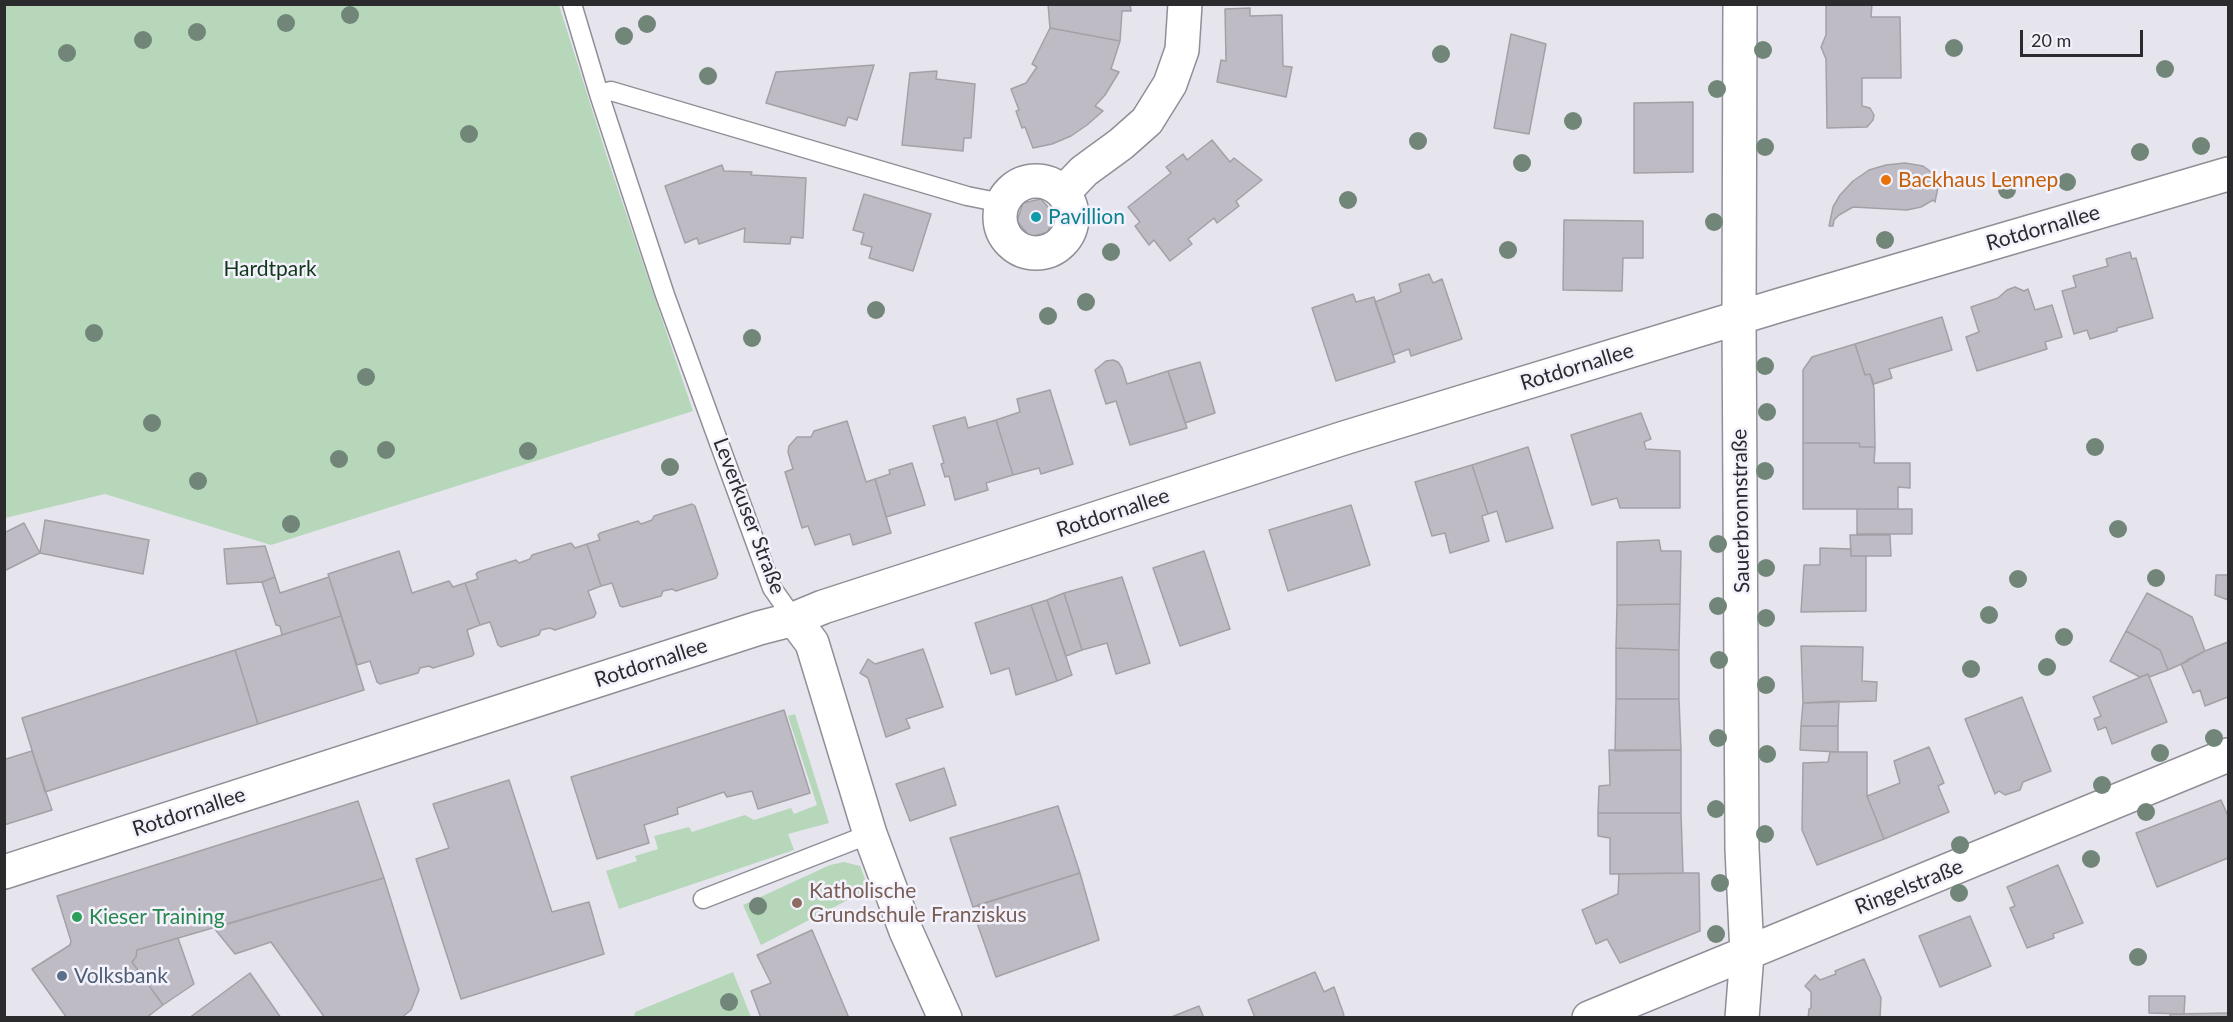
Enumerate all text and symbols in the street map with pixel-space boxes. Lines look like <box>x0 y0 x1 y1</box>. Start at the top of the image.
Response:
scale bar <box>2023 18 2146 56</box>
text: 20 m <box>2031 29 2071 51</box>
place label: Backhaus Lennep <box>1898 167 2058 193</box>
marker: Backhaus Lennep <box>1879 173 1893 187</box>
street label: Rotdornallee <box>1983 200 2103 256</box>
place label: Pavillion <box>1048 204 1125 230</box>
marker: Pavillion <box>1029 210 1043 224</box>
park label: Hardtpark <box>223 256 317 282</box>
street label: Rotdornallee <box>1517 338 1637 396</box>
street label: Sauerbronnstraße <box>1727 429 1755 593</box>
street label: Leverkuser Straße <box>708 434 790 598</box>
street label: Rotdornallee <box>1053 483 1173 543</box>
street label: Rotdornallee <box>591 633 711 693</box>
street label: Rotdornallee <box>129 782 249 842</box>
street label: Ringelstraße <box>1851 854 1967 920</box>
place label: Katholische Grundschule Franziskus <box>809 878 1027 928</box>
marker: Katholische Grundschule Franziskus <box>790 896 804 910</box>
place label: Kieser Training <box>89 904 225 930</box>
marker: Kieser Training <box>70 910 84 924</box>
place label: Volksbank <box>74 963 168 989</box>
marker: Volksbank <box>55 969 69 983</box>

